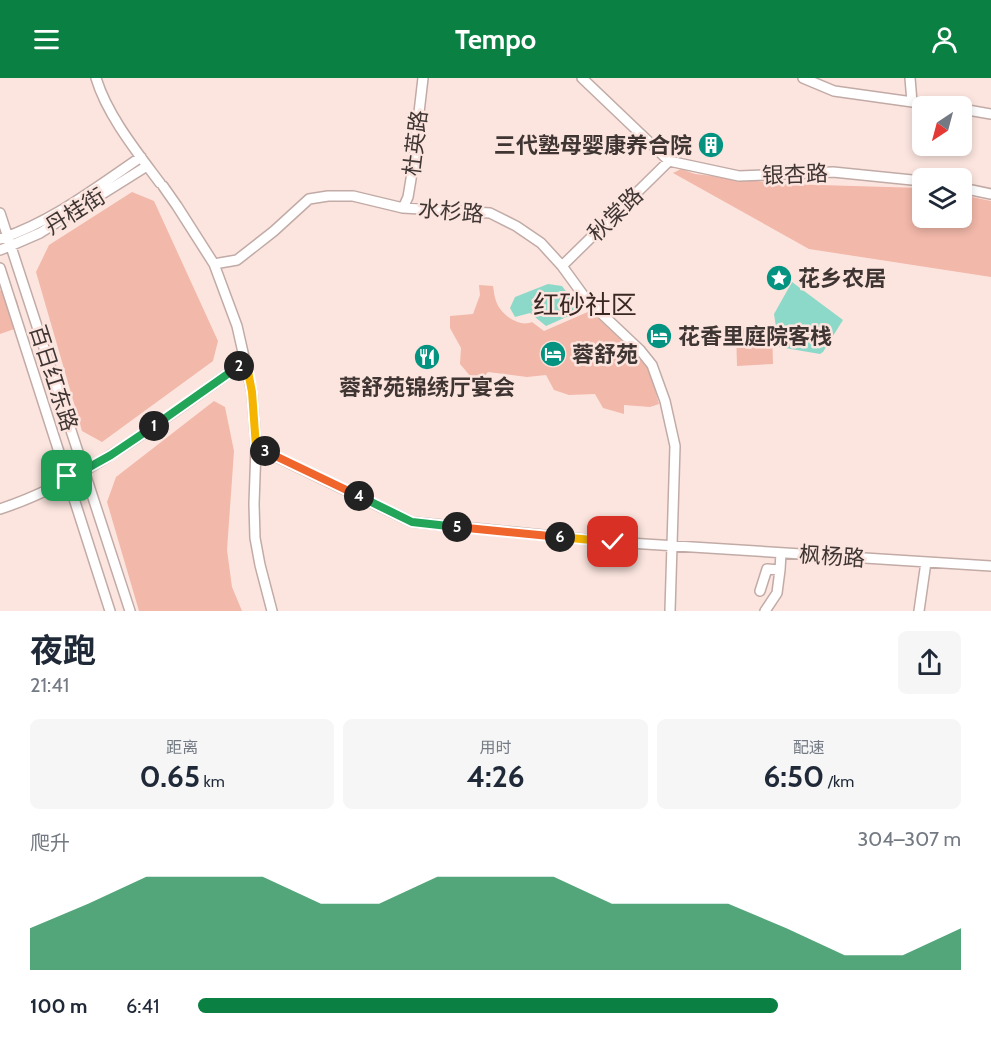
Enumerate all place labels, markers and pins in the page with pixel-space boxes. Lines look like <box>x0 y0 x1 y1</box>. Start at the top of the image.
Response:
building icon: 三代塾母婴康养合院 <box>696 130 726 160</box>
place label: 三代塾母婴康养合院 <box>494 132 692 159</box>
place icon: 花乡农居 <box>764 263 794 293</box>
place label: 花乡农居 <box>798 265 886 292</box>
hotel icon: 花香里庭院客栈 <box>644 321 674 351</box>
place label: 花香里庭院客栈 <box>678 323 832 350</box>
hotel icon: 蓉舒苑 <box>538 339 568 369</box>
place label: 蓉舒苑 <box>572 341 638 368</box>
restaurant icon: 蓉舒苑锦绣厅宴会 <box>412 342 442 372</box>
pin: 2 <box>224 351 254 381</box>
place label: 蓉舒苑锦绣厅宴会 <box>339 374 515 401</box>
pin: 1 <box>139 411 169 441</box>
pin: 3 <box>250 436 280 466</box>
pin <box>41 450 92 501</box>
pin: 4 <box>344 481 374 511</box>
pin: 5 <box>442 512 472 542</box>
pin <box>587 516 638 567</box>
pin: 6 <box>545 522 575 552</box>

